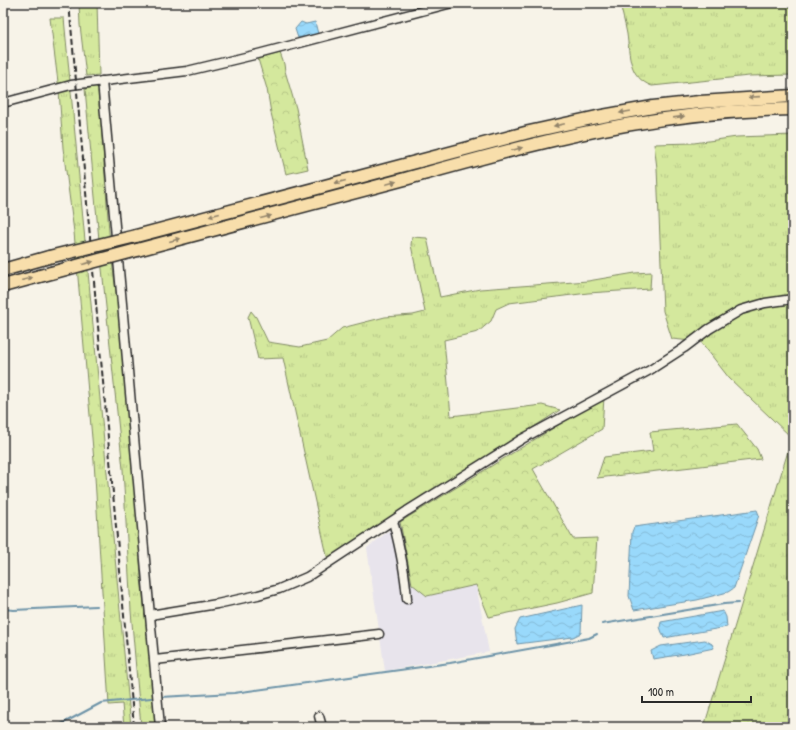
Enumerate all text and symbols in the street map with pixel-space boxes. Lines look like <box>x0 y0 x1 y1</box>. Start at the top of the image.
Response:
one-way arrow <box>748 94 760 101</box>
one-way arrow <box>619 109 631 115</box>
one-way arrow <box>673 114 685 120</box>
one-way arrow <box>553 123 565 129</box>
one-way arrow <box>511 146 523 152</box>
one-way arrow <box>334 180 346 186</box>
one-way arrow <box>385 180 397 186</box>
one-way arrow <box>208 213 220 219</box>
one-way arrow <box>260 214 272 220</box>
one-way arrow <box>169 237 181 243</box>
one-way arrow <box>83 260 95 266</box>
one-way arrow <box>21 276 33 282</box>
scale bar <box>642 678 751 704</box>
text: 100 m <box>648 683 674 700</box>

